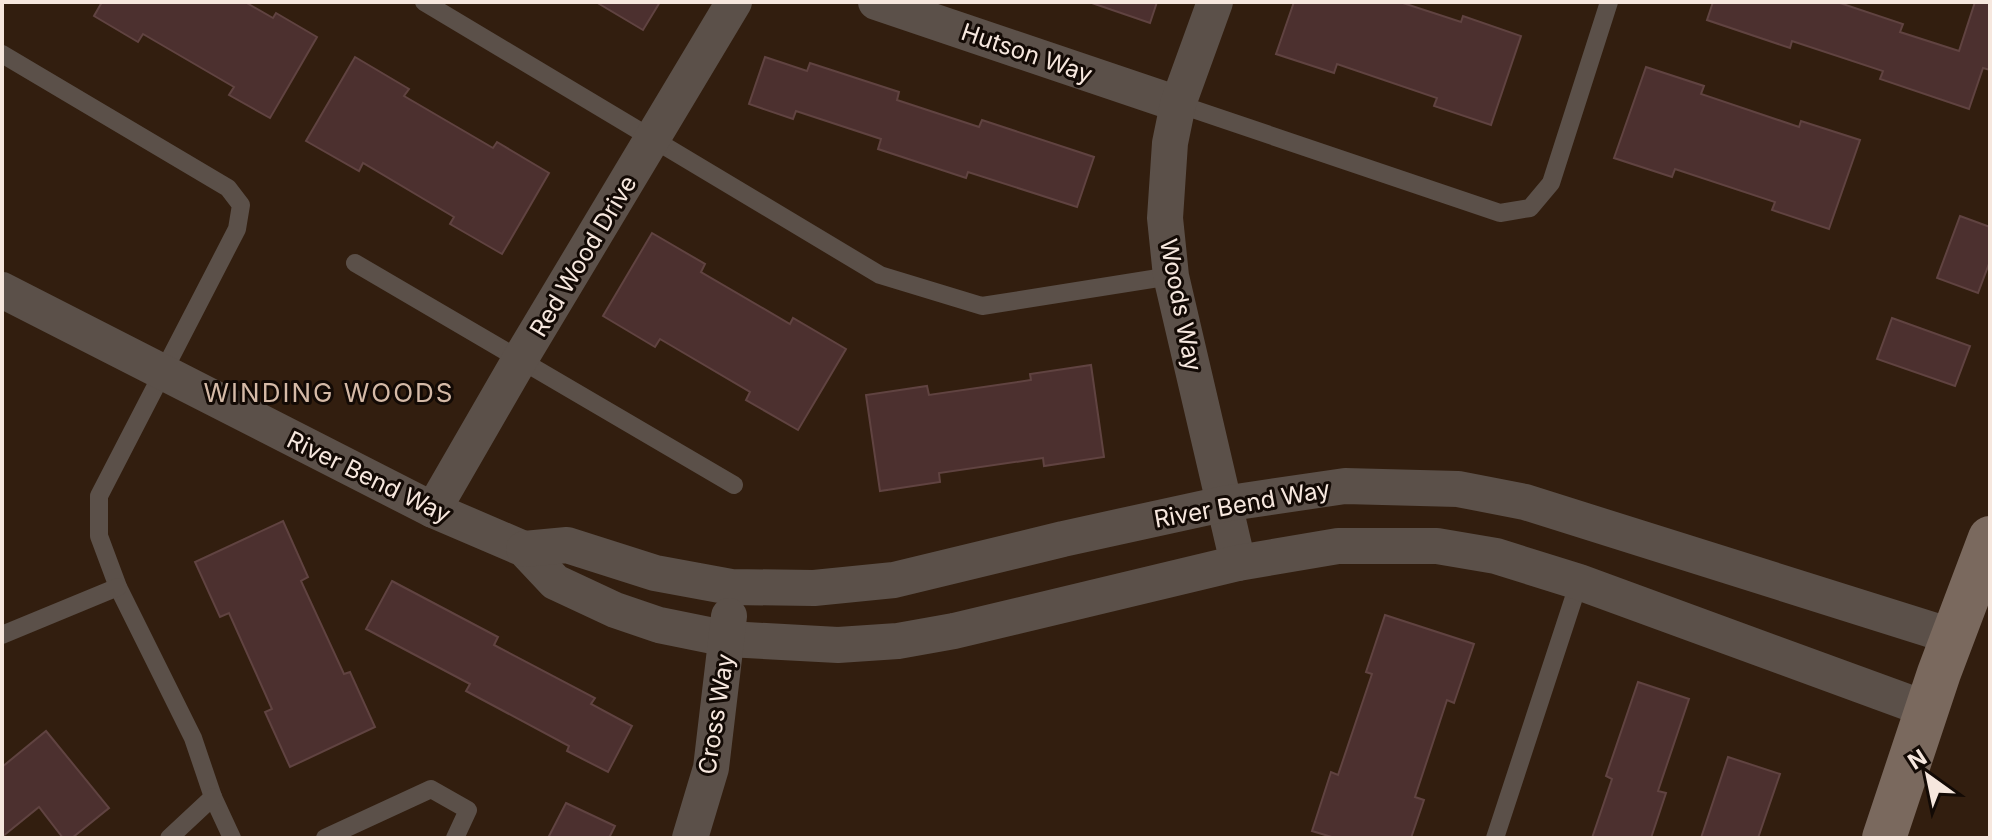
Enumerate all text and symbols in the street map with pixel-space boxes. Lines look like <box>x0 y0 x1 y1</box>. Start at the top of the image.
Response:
street label: Hutson Way <box>958 17 1096 89</box>
street label: Red Wood Drive <box>524 170 642 342</box>
street label: Woods Way <box>1154 236 1208 374</box>
district label: WINDING WOODS <box>203 377 455 408</box>
street label: River Bend Way <box>282 425 456 529</box>
street label: River Bend Way <box>1152 474 1332 534</box>
street label: Cross Way <box>692 652 740 776</box>
north arrow <box>1888 736 1968 816</box>
text: N <box>1903 744 1931 775</box>

